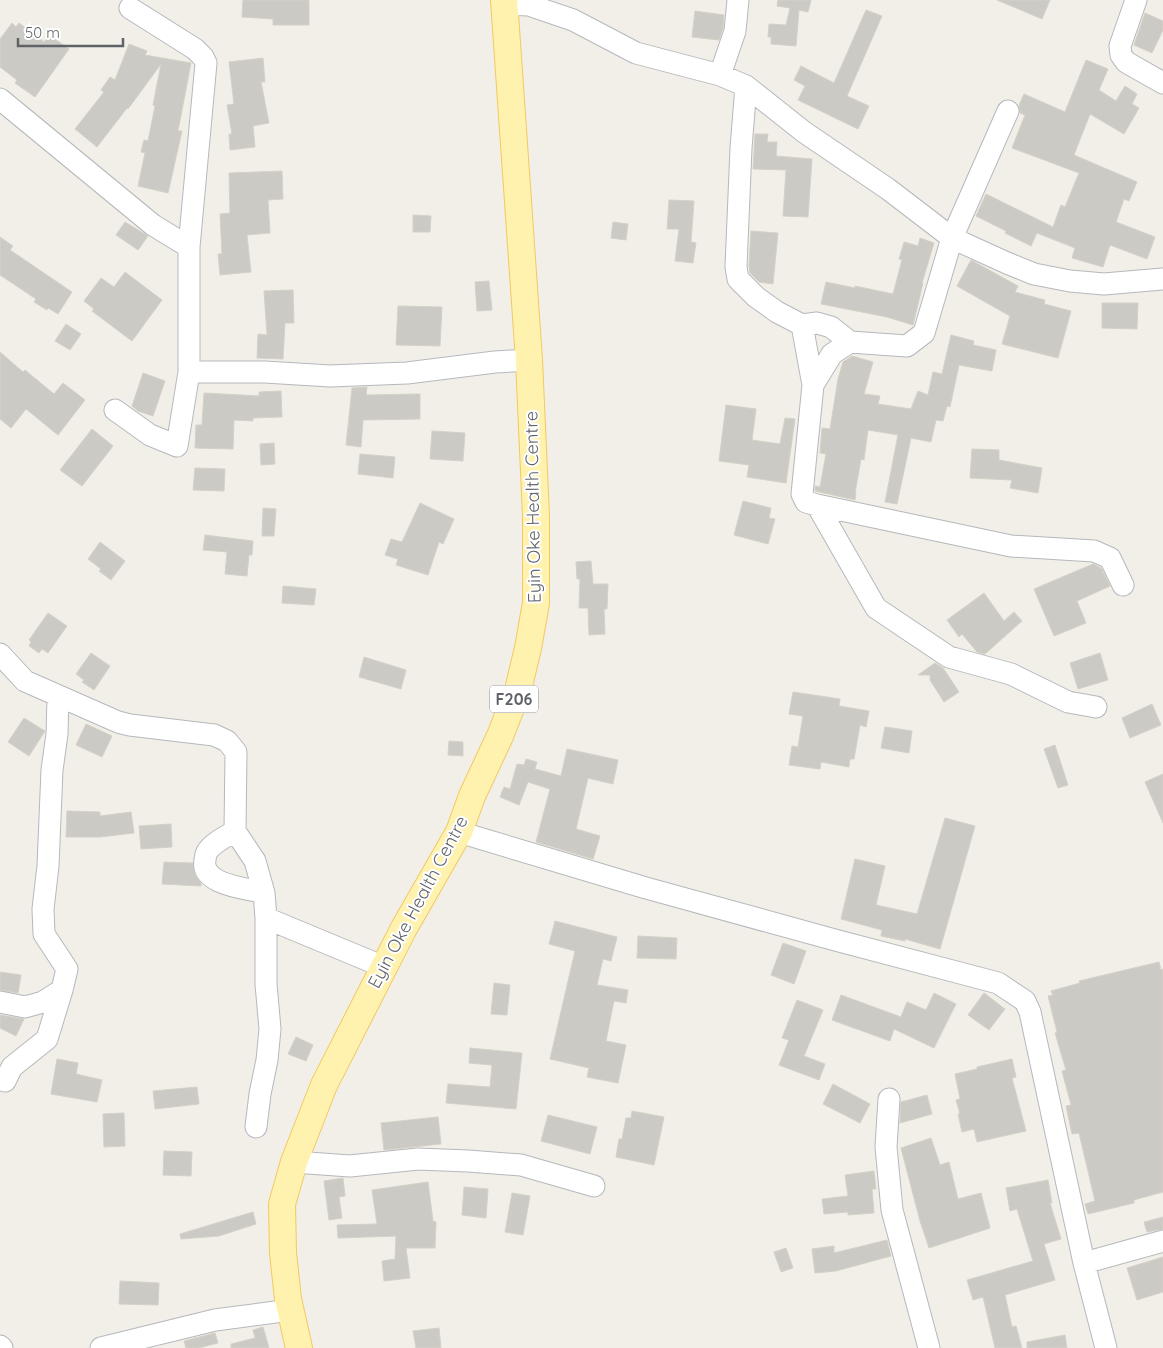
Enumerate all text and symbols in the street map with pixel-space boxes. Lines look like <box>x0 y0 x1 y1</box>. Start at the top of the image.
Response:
scale bar <box>18 15 122 47</box>
text: 50 m <box>25 23 60 42</box>
street label: Eyin Oke Health Centre <box>519 411 546 603</box>
road number: F206 <box>490 686 538 712</box>
street label: Eyin Oke Health Centre <box>362 812 473 992</box>

